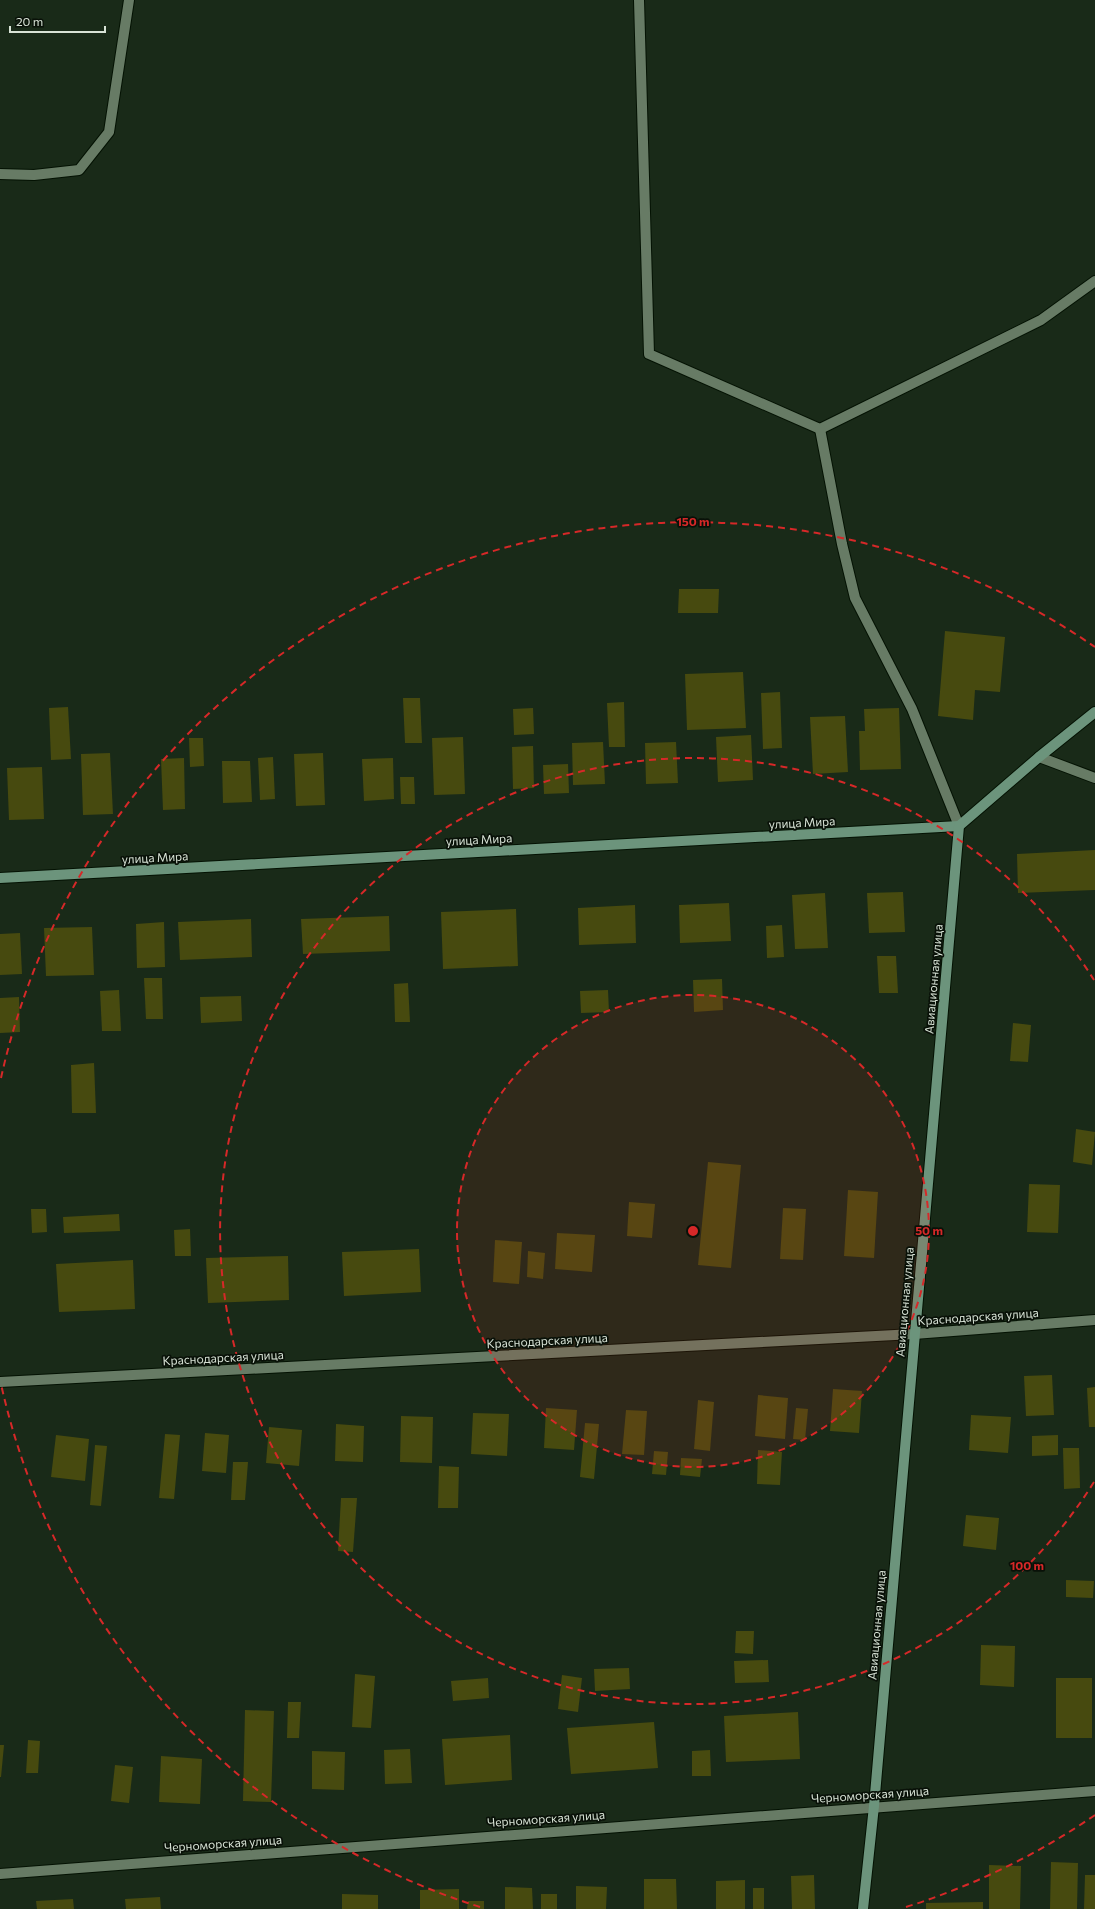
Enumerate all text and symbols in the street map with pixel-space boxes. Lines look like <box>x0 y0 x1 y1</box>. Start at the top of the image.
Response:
scale bar <box>10 8 105 34</box>
text: 20 m <box>16 14 43 28</box>
text: 150 m <box>676 514 710 528</box>
street label: улица Мира <box>768 813 836 831</box>
street label: улица Мира <box>445 830 513 848</box>
street label: улица Мира <box>121 848 189 866</box>
street label: Авиационная улица <box>921 924 945 1034</box>
text: 50 m <box>915 1223 943 1237</box>
centre of rings <box>686 1224 700 1238</box>
street label: Авиационная улица <box>892 1247 916 1357</box>
street label: Краснодарская улица <box>917 1305 1039 1327</box>
street label: Краснодарская улица <box>486 1330 608 1350</box>
street label: Краснодарская улица <box>162 1347 284 1367</box>
text: 100 m <box>1010 1558 1044 1572</box>
street label: Авиационная улица <box>864 1570 888 1680</box>
street label: Черноморская улица <box>811 1783 929 1805</box>
street label: Черноморская улица <box>487 1807 605 1829</box>
street label: Черноморская улица <box>164 1832 282 1854</box>

